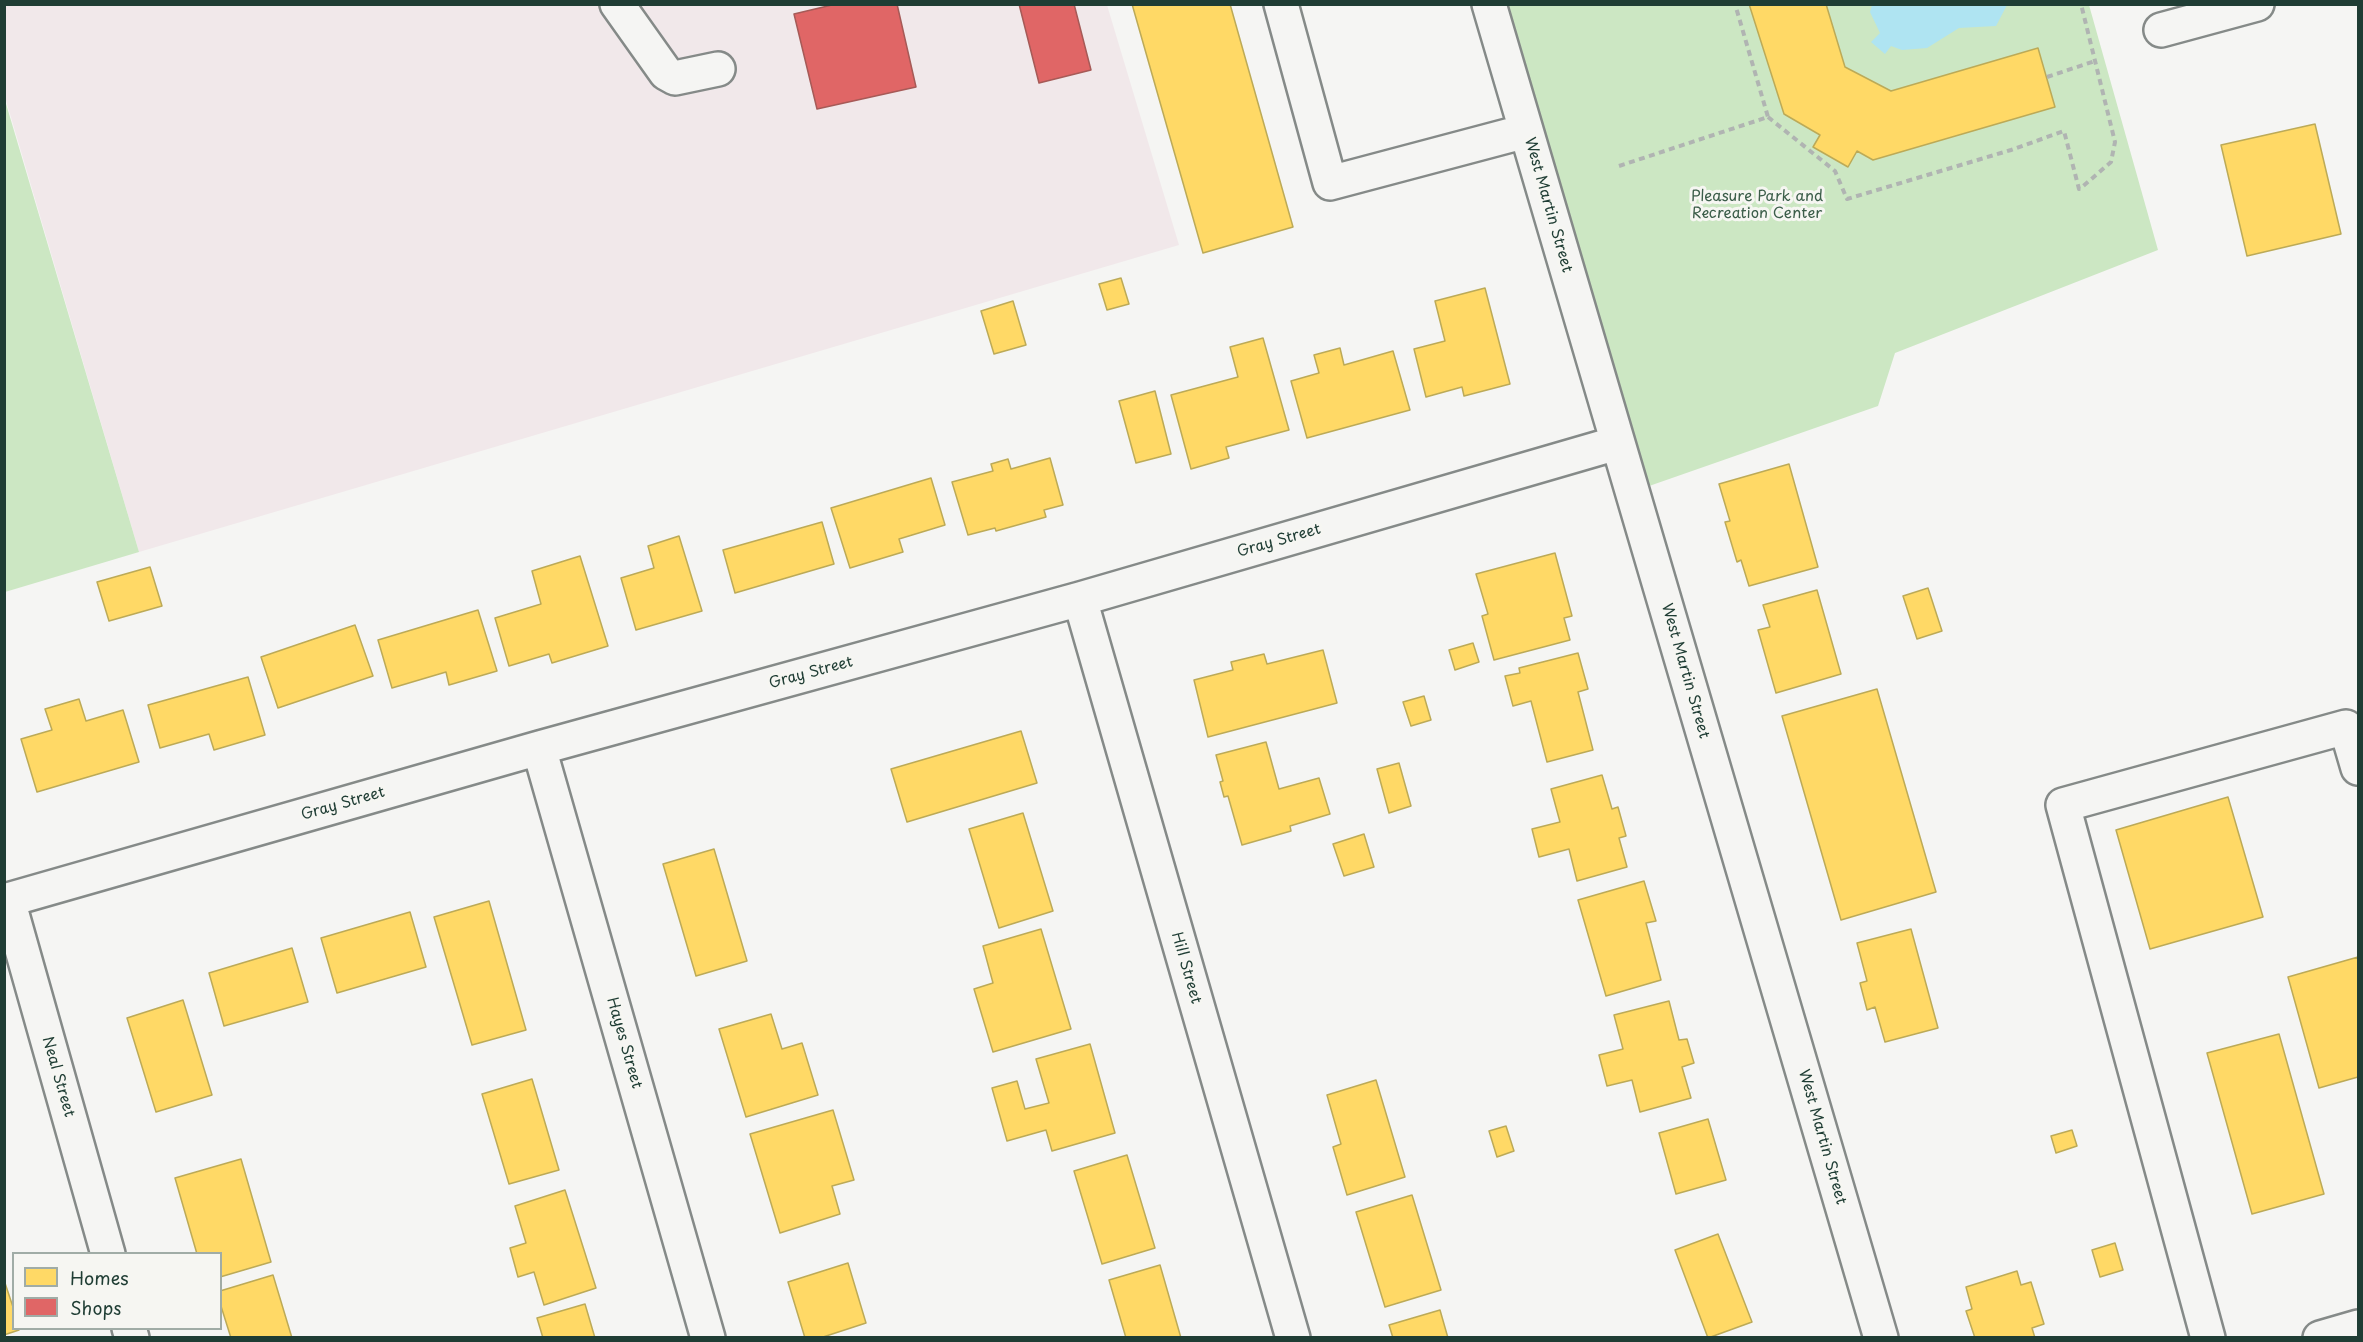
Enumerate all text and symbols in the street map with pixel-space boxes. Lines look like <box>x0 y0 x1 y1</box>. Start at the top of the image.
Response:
street label: West Martin Street <box>1520 135 1576 275</box>
park label: Pleasure Park and Recreation Center <box>1691 188 1823 223</box>
street label: Gray Street <box>1235 520 1323 562</box>
street label: West Martin Street <box>1657 601 1713 741</box>
street label: Gray Street <box>767 653 855 693</box>
street label: Gray Street <box>299 783 387 825</box>
street label: Hill Street <box>1167 930 1205 1006</box>
street label: Hayes Street <box>602 995 646 1091</box>
street label: Neal Street <box>38 1035 78 1119</box>
street label: West Martin Street <box>1794 1067 1850 1207</box>
legend <box>12 1252 222 1330</box>
text: Homes <box>70 1264 128 1291</box>
text: Shops <box>70 1294 121 1321</box>

